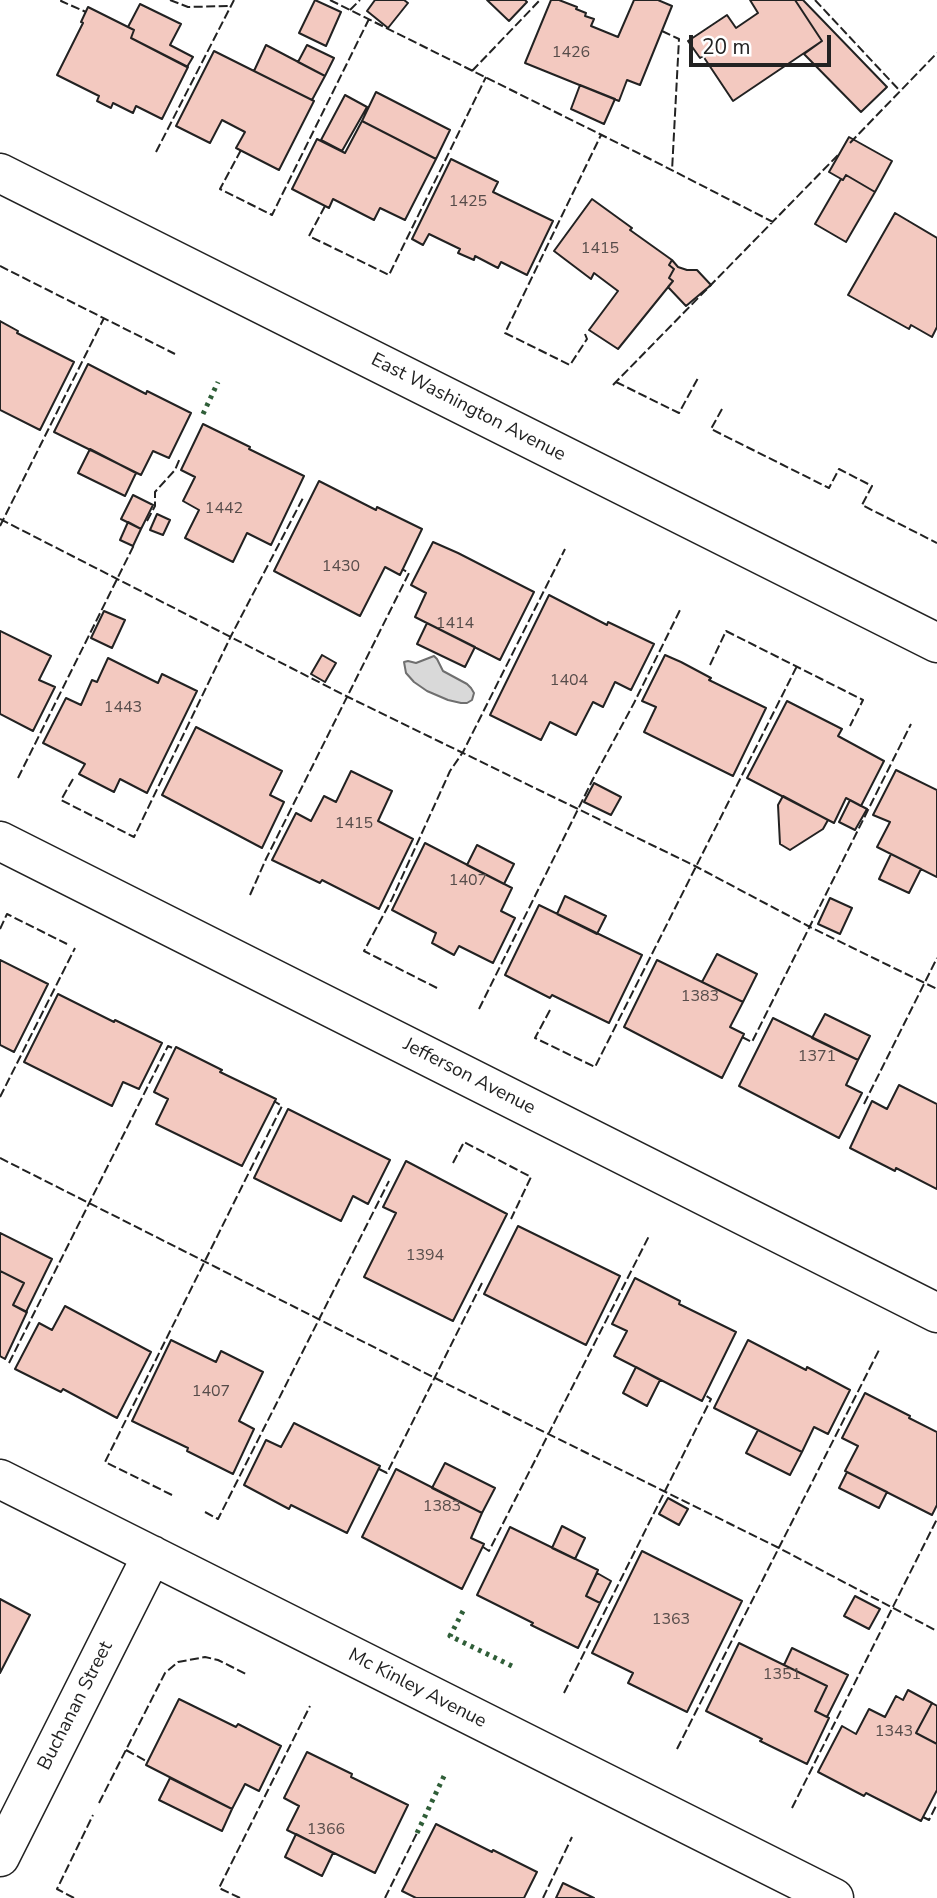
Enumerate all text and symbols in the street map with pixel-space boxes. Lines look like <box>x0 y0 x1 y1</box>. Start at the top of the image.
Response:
scale bar <box>692 21 834 65</box>
text: 20 m <box>702 33 751 61</box>
house number: 1426 <box>552 43 590 63</box>
house number: 1425 <box>449 192 487 212</box>
house number: 1415 <box>581 239 619 259</box>
street label: East Washington Avenue <box>367 349 569 467</box>
house number: 1442 <box>205 499 243 519</box>
house number: 1430 <box>322 557 360 577</box>
house number: 1414 <box>436 614 474 634</box>
house number: 1404 <box>550 671 588 691</box>
house number: 1443 <box>104 698 142 718</box>
house number: 1415 <box>335 814 373 834</box>
house number: 1407 <box>449 871 487 891</box>
house number: 1383 <box>681 987 719 1007</box>
street label: Jefferson Avenue <box>399 1034 539 1120</box>
house number: 1371 <box>798 1047 836 1067</box>
house number: 1394 <box>406 1246 444 1266</box>
house number: 1407 <box>192 1382 230 1402</box>
house number: 1383 <box>423 1497 461 1517</box>
house number: 1363 <box>652 1610 690 1630</box>
street label: Buchanan Street <box>34 1638 118 1774</box>
street label: Mc Kinley Avenue <box>344 1644 490 1734</box>
house number: 1351 <box>763 1665 801 1685</box>
house number: 1343 <box>875 1722 913 1742</box>
house number: 1366 <box>307 1820 345 1840</box>

